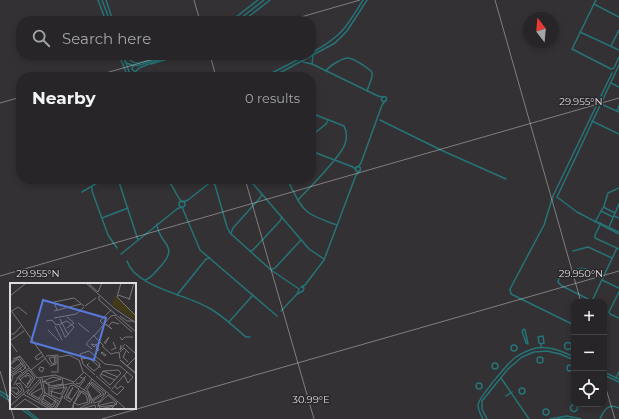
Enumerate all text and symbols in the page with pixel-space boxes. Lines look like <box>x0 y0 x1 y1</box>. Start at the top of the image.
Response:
north arrow <box>523 12 559 48</box>
search box <box>16 16 316 60</box>
icon: search <box>30 27 52 49</box>
text: Search here <box>62 29 151 48</box>
text: Nearby <box>32 88 96 108</box>
text: 0 results <box>245 90 300 106</box>
text: 29.955°N <box>559 95 603 108</box>
text: 29.955°N <box>16 267 60 280</box>
text: 29.950°N <box>559 267 603 280</box>
inset map <box>10 283 136 409</box>
map controls <box>571 299 607 407</box>
button: + <box>571 299 607 335</box>
button: − <box>571 335 607 371</box>
button: locate <box>571 371 607 407</box>
text: 30.99°E <box>292 393 330 406</box>

